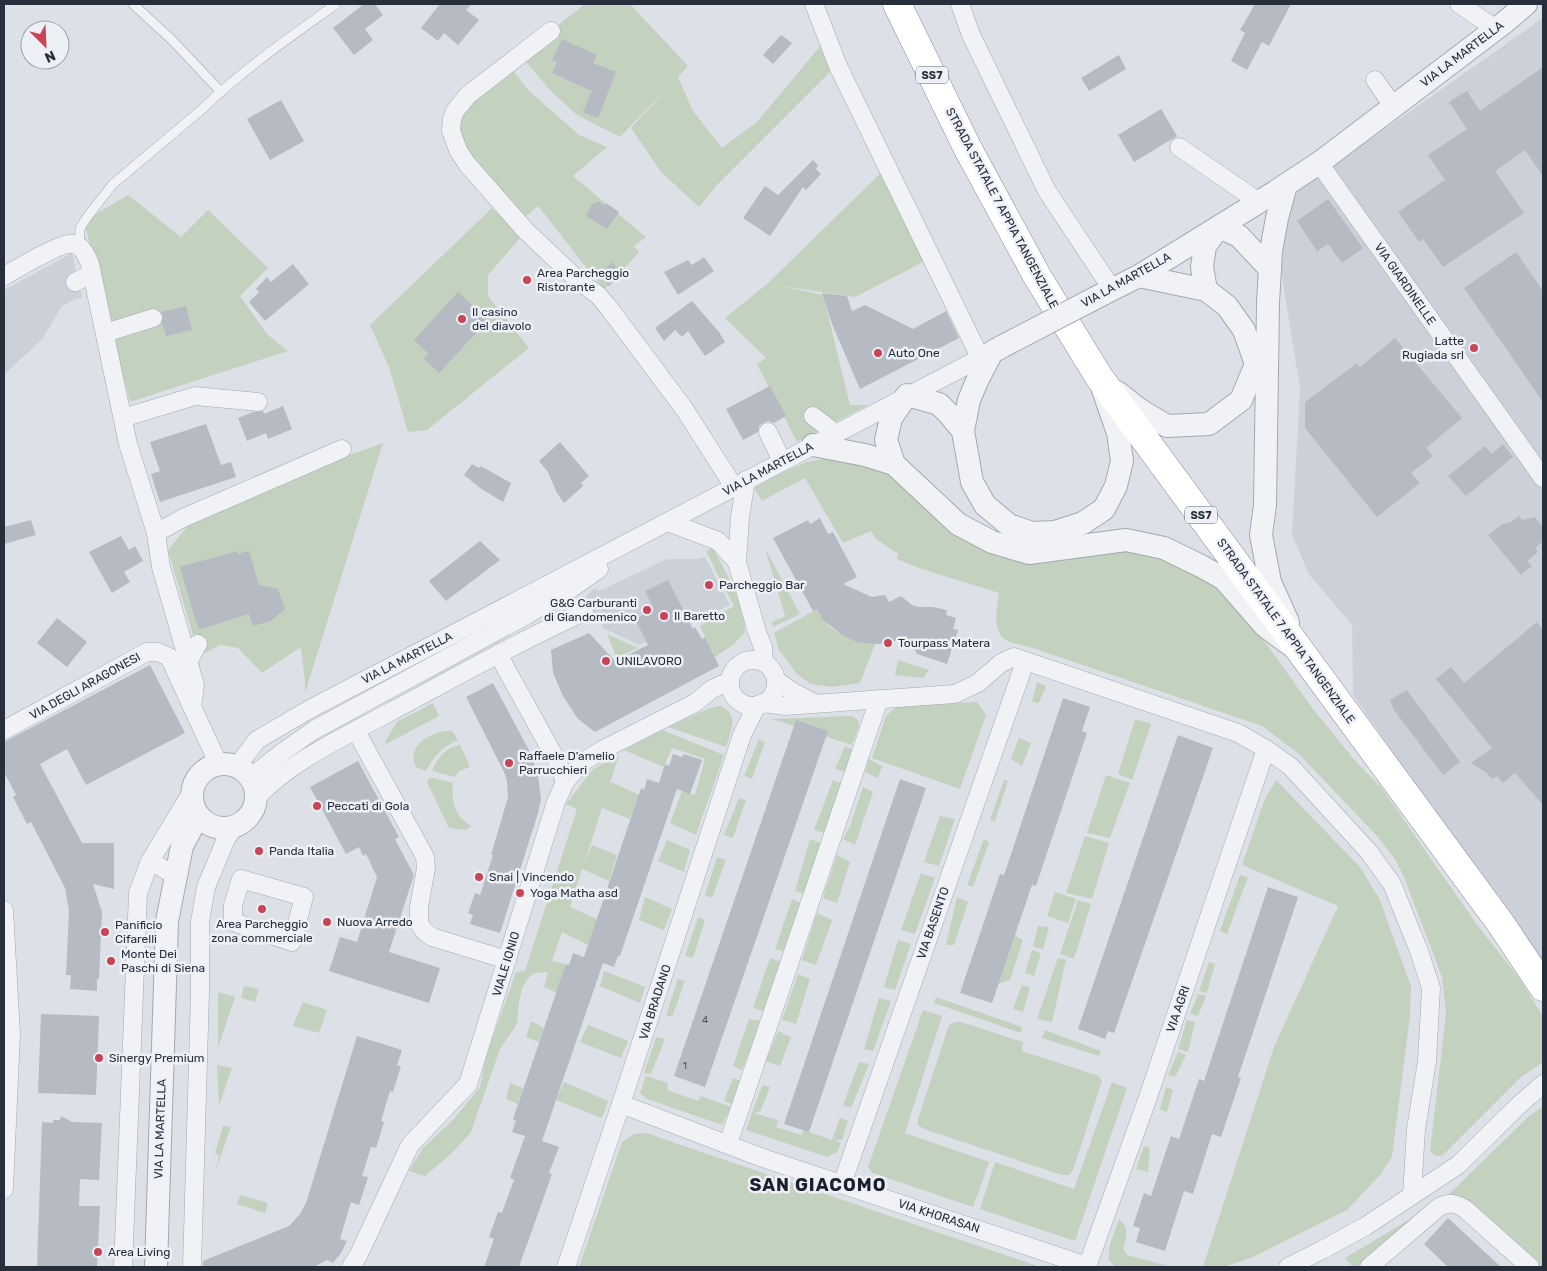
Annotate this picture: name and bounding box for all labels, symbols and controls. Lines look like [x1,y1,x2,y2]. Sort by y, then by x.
street label: VIA LA MARTELLA [1418,18,1506,90]
north arrow [20,20,70,70]
text: N [42,47,58,66]
road number: SS7 [916,66,948,84]
street label: STRADA STATALE 7 APPIA TANGENZIALE [943,105,1061,311]
street label: VIA GIARDINELLE [1371,240,1439,328]
street label: VIA LA MARTELLA [1079,250,1173,310]
place label: Area Parcheggio Ristorante [537,266,629,294]
marker: Area Parcheggio Ristorante [521,274,533,286]
place label: Il casino del diavolo [472,305,531,333]
marker: Il casino del diavolo [456,313,468,325]
place label: Latte Rugiada srl [1402,334,1464,362]
marker: Latte Rugiada srl [1468,342,1480,354]
place label: Auto One [888,346,940,360]
marker: Auto One [872,347,884,359]
street label: VIA LA MARTELLA [720,439,816,499]
road number: SS7 [1185,506,1217,524]
street label: STRADA STATALE 7 APPIA TANGENZIALE [1214,536,1358,726]
place label: Parcheggio Bar [719,578,805,592]
marker: Parcheggio Bar [703,579,715,591]
place label: G&G Carburanti di Giandomenico [544,596,637,624]
marker: G&G Carburanti di Giandomenico [641,604,653,616]
place label: Il Baretto [674,609,725,623]
marker: Il Baretto [658,610,670,622]
street label: VIA LA MARTELLA [359,629,455,687]
place label: Tourpass Matera [898,636,990,650]
marker: Tourpass Matera [882,637,894,649]
street label: VIA DEGLI ARAGONESI [27,650,143,722]
place label: UNILAVORO [616,654,682,668]
marker: UNILAVORO [600,655,612,667]
place label: Raffaele D'amelio Parrucchieri [519,749,615,777]
marker: Raffaele D'amelio Parrucchieri [503,757,515,769]
place label: Peccati di Gola [327,799,409,813]
marker: Peccati di Gola [311,800,323,812]
place label: Panda Italia [269,844,334,858]
marker: Panda Italia [253,845,265,857]
place label: Snai | Vincendo [489,870,574,884]
marker: Snai | Vincendo [473,871,485,883]
street label: VIA BASENTO [914,885,952,961]
place label: Yoga Matha asd [530,886,618,900]
marker: Yoga Matha asd [514,887,526,899]
marker: Area Parcheggio zona commerciale [256,903,268,915]
place label: Nuova Arredo [337,915,413,929]
marker: Nuova Arredo [321,916,333,928]
place label: Area Parcheggio zona commerciale [211,917,313,945]
place label: Panificio Cifarelli [115,918,163,946]
marker: Panificio Cifarelli [99,926,111,938]
street label: VIALE IONIO [489,930,523,998]
place label: Monte Dei Paschi di Siena [121,947,205,975]
marker: Monte Dei Paschi di Siena [105,955,117,967]
street label: VIA BRADANO [636,963,674,1041]
street label: VIA AGRI [1163,984,1193,1034]
house number: 4 [702,1014,708,1026]
place label: Sinergy Premium [109,1051,205,1065]
marker: Sinergy Premium [93,1052,105,1064]
house number: 1 [683,1060,687,1072]
street label: VIA LA MARTELLA [151,1079,169,1179]
district label: SAN GIACOMO [750,1174,886,1196]
street label: VIA KHORASAN [896,1196,982,1236]
place label: Area Living [108,1245,170,1259]
marker: Area Living [92,1246,104,1258]

